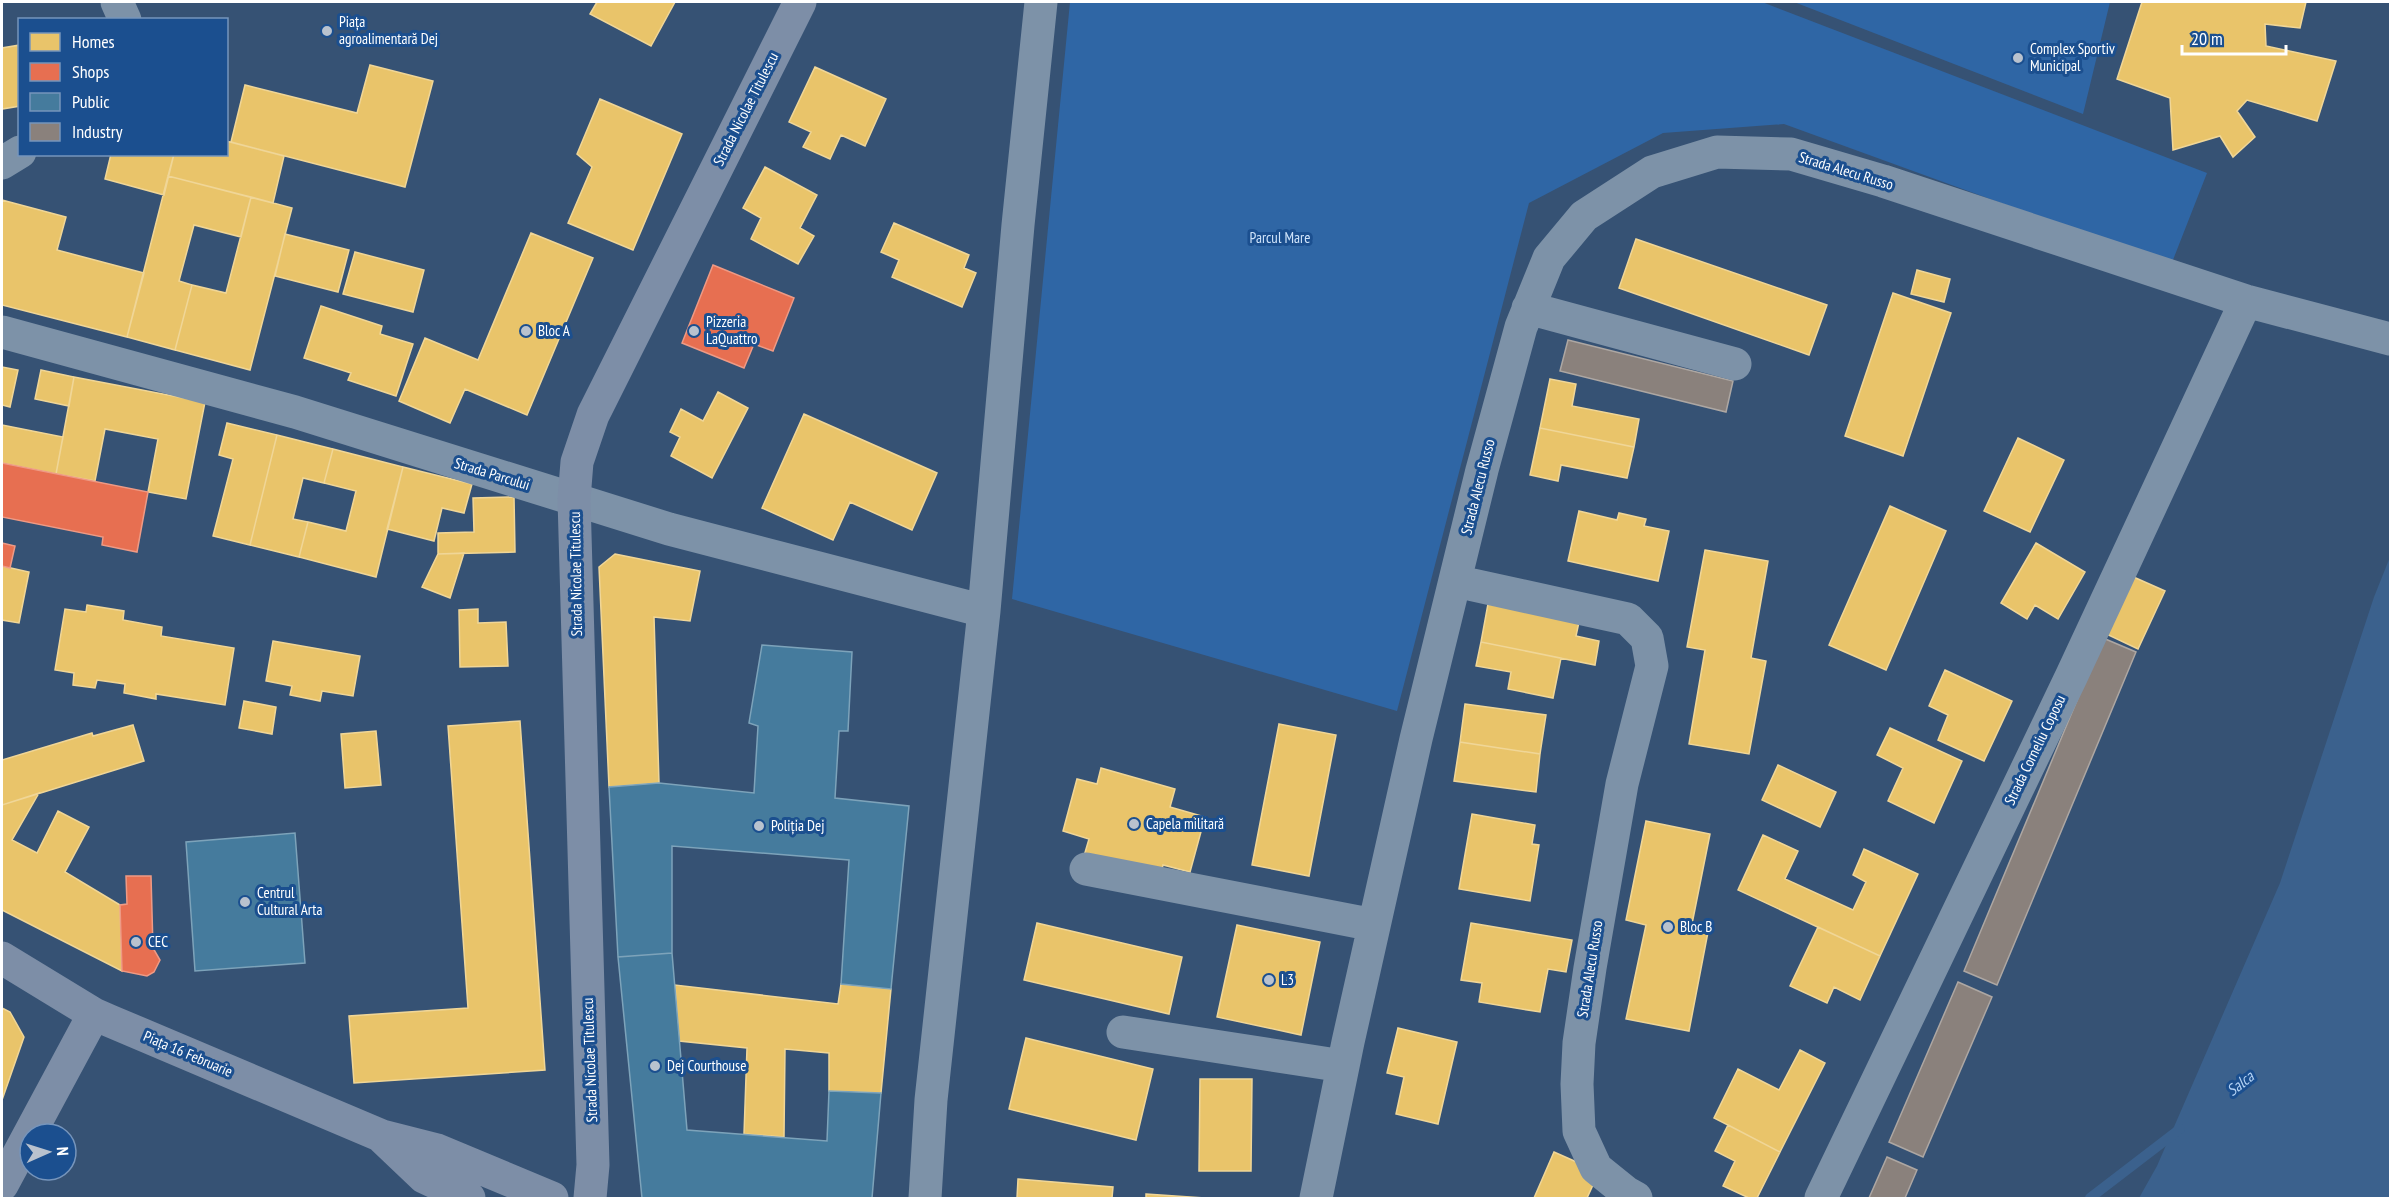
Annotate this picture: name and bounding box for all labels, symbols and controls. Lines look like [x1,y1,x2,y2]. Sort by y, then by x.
place label: Piața agroalimentară Dej [339,12,438,48]
legend [18,18,228,156]
scale bar [2182,18,2286,56]
marker: Piața agroalimentară Dej [320,24,334,38]
text: 20 m [2191,27,2223,50]
text: Homes [72,30,115,53]
place label: Complex Sportiv Municipal [2030,39,2115,75]
street label: Strada Nicolae Titulescu [709,49,782,169]
marker: Complex Sportiv Municipal [2011,51,2025,65]
text: Shops [72,60,109,83]
text: Public [72,90,110,113]
text: Industry [72,120,123,143]
street label: Strada Alecu Russo [1797,147,1896,194]
park label: Parcul Mare [1250,228,1310,247]
place label: Pizzeria LaQuattro [706,312,758,348]
place label: Bloc A [538,321,571,340]
marker: Bloc A [519,324,533,338]
marker: Pizzeria LaQuattro [687,324,701,338]
street label: Strada Alecu Russo [1456,437,1499,537]
street label: Strada Parcului [452,453,532,494]
street label: Strada Nicolae Titulescu [565,511,586,637]
street label: Strada Corneliu Coposu [2000,692,2069,808]
place label: Capela militară [1146,814,1224,833]
place label: Poliția Dej [771,816,824,835]
marker: Capela militară [1127,817,1141,831]
marker: Poliția Dej [752,819,766,833]
place label: Centrul Cultural Arta [257,883,322,919]
marker: Centrul Cultural Arta [238,895,252,909]
place label: Bloc B [1680,917,1712,936]
street label: Strada Alecu Russo [1572,919,1607,1019]
marker: Bloc B [1661,920,1675,934]
place label: CEC [148,932,168,951]
marker: CEC [129,935,143,949]
place label: L3 [1281,970,1294,989]
marker: L3 [1262,973,1276,987]
street label: Strada Nicolae Titulescu [578,997,601,1123]
street label: Piața 16 Februarie [141,1026,236,1081]
place label: Dej Courthouse [667,1056,746,1075]
marker: Dej Courthouse [648,1059,662,1073]
water label: Salca [2222,1065,2259,1100]
north arrow [18,1122,78,1182]
text: N [53,1146,73,1156]

